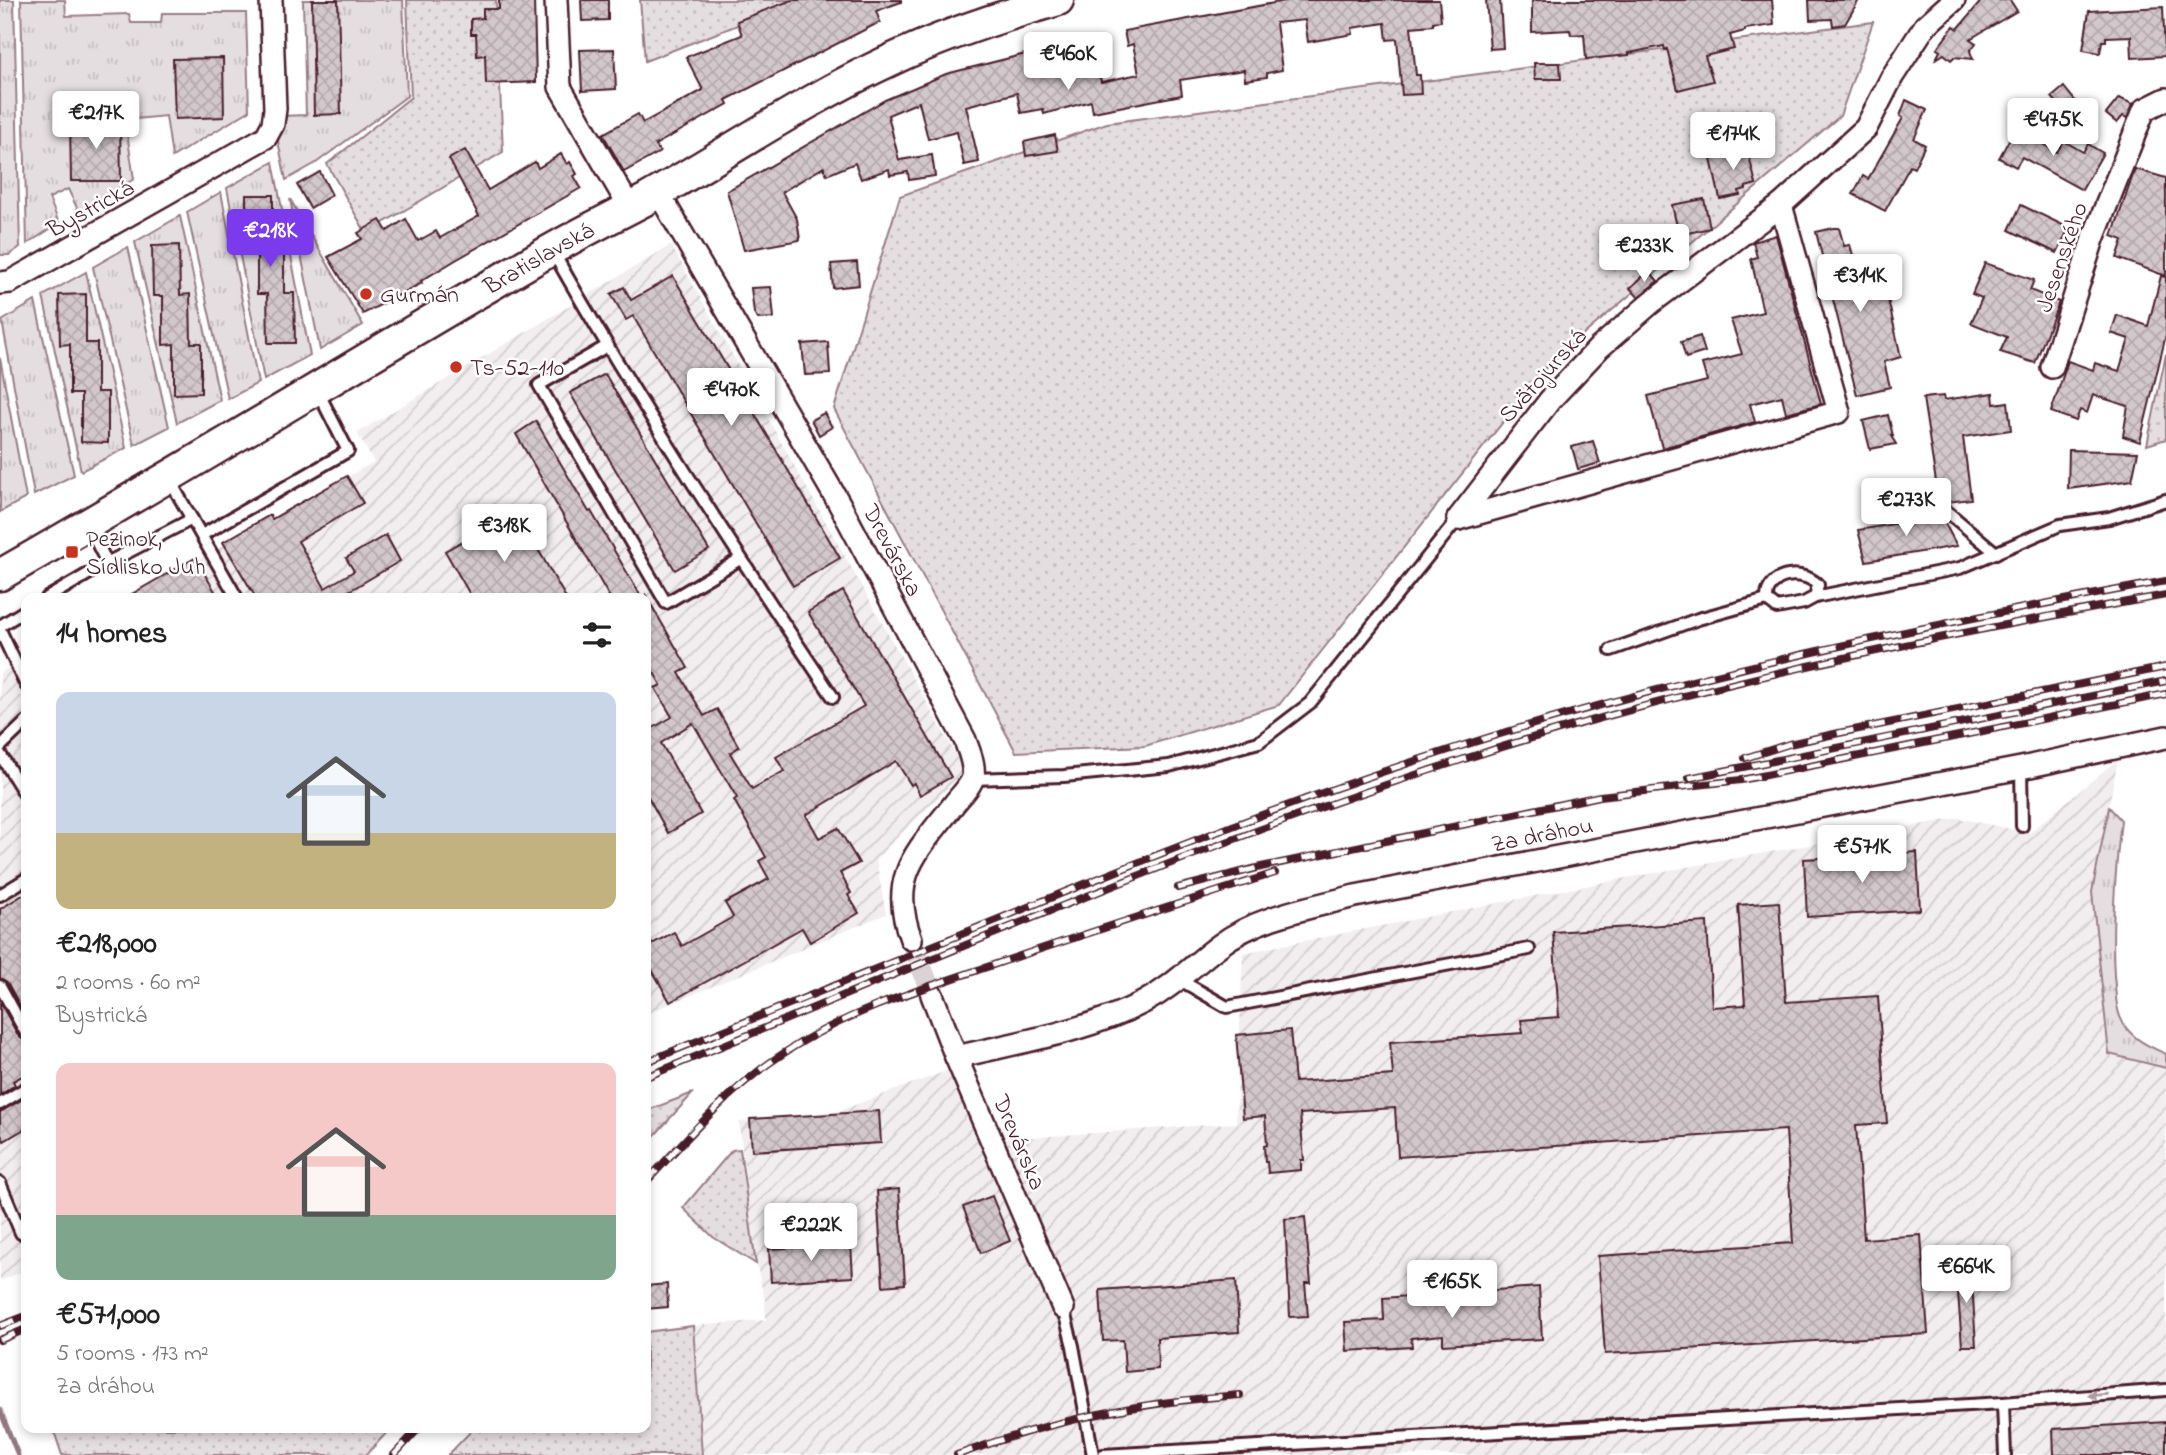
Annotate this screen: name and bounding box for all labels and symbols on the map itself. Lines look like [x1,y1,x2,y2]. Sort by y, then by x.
pin: €460K [1019,32,1117,92]
pin: €217K [47,92,145,151]
pin: €475K [2004,99,2102,158]
pin: €174K [1684,113,1782,172]
street label: Bystrická [40,172,142,250]
street label: Jesenského [2028,198,2099,318]
pin: €218K [221,210,319,269]
street label: Bratislavská [477,214,601,306]
pin: €233K [1595,224,1693,284]
pin: €314K [1811,254,1909,314]
place label: Gurmán [380,279,459,314]
marker: Gurmán [358,286,374,302]
street label: Svätojurská [1491,321,1596,432]
place label: Ts-52-110 [470,352,564,387]
marker: Ts-52-110 [448,359,464,375]
pin: €470K [682,368,780,428]
pin: €273K [1857,478,1955,538]
street label: Drevárska [851,498,930,604]
pin: €318K [455,504,553,564]
place label: Pezinok, Sídlisko Juh [86,523,206,586]
marker: Pezinok, Sídlisko Juh [64,544,80,560]
street label: Za dráhou [1488,809,1596,863]
pin: €571K [1813,826,1911,885]
street label: Drevárska [982,1089,1053,1196]
pin: €222K [762,1204,860,1263]
pin: €664K [1917,1246,2015,1305]
pin: €165K [1403,1260,1501,1320]
one-way arrow [2087,1390,2109,1401]

